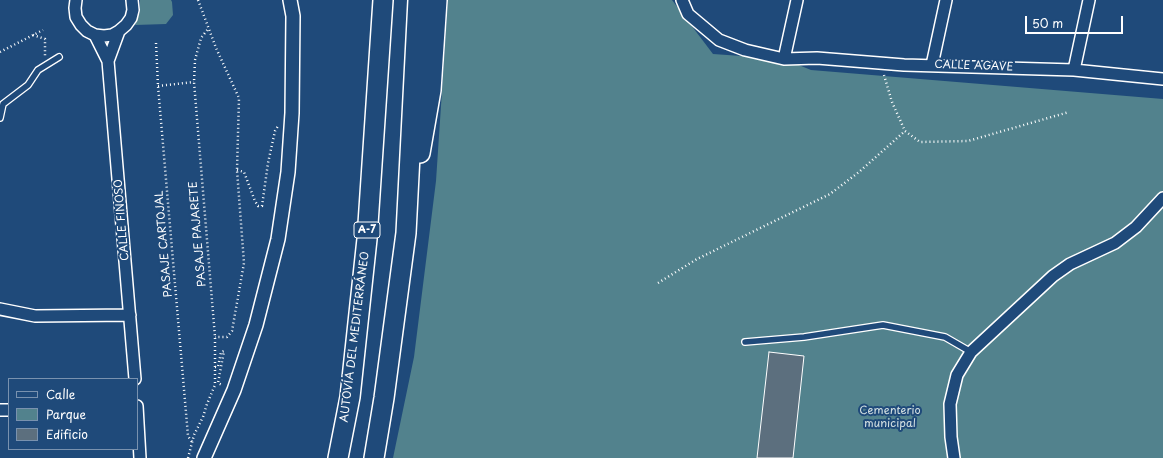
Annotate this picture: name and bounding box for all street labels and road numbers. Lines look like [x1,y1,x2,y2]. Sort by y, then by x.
street label: CALLE AGAVE [934,58,1014,74]
street label: CALLE FINOSO [112,179,132,261]
street label: PASAJE PAJARETE [187,181,209,287]
street label: PASAJE CARTOJAL [153,190,175,298]
road number: A-7 [354,222,380,238]
street label: AUTOVÍA DEL MEDITERRÁNEO [338,251,372,423]

